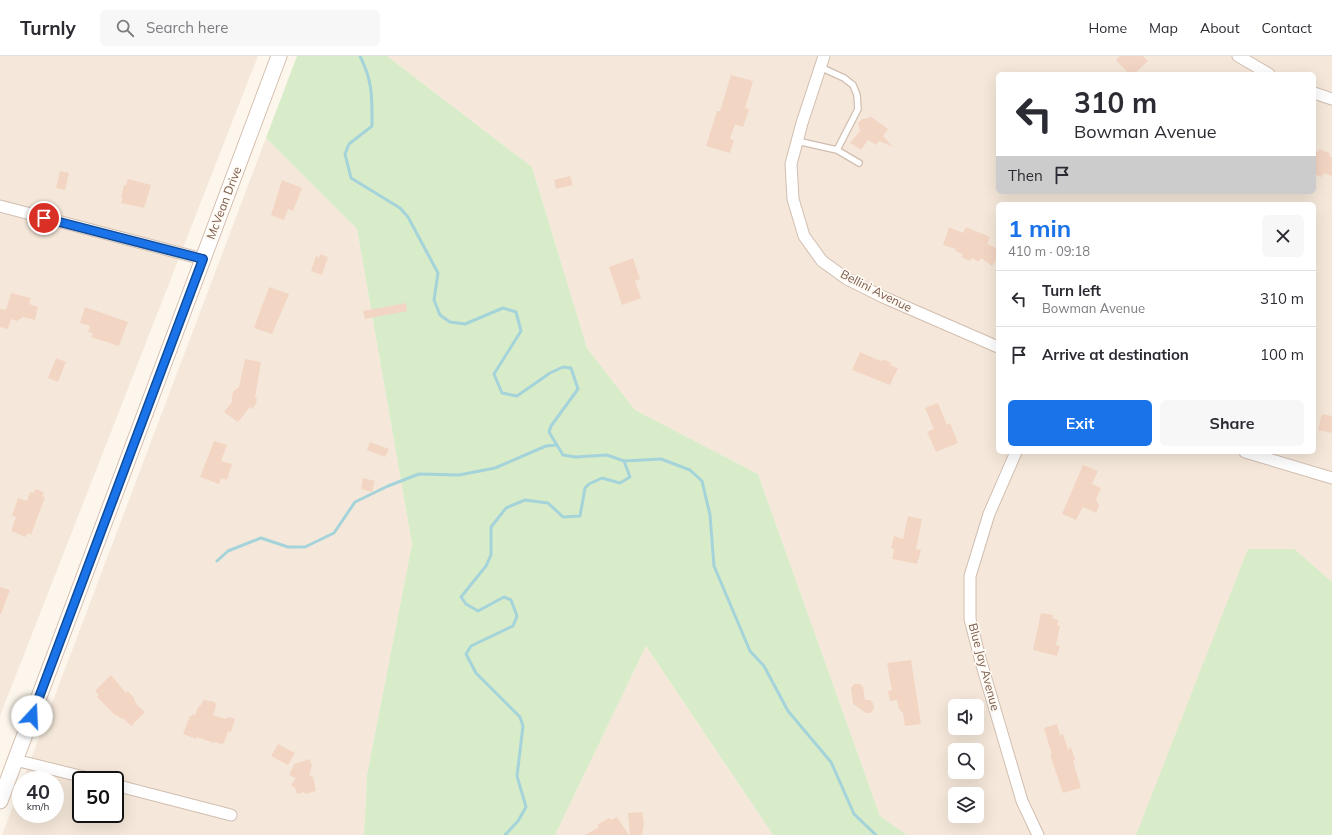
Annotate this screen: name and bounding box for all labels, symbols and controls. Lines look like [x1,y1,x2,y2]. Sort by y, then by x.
search box [100,10,380,46]
text: Turnly [20,16,76,40]
icon: search [114,17,136,39]
text: Search here [146,18,228,37]
text: Home [1088,19,1127,37]
text: Map [1149,19,1178,37]
text: About [1200,19,1240,37]
text: Contact [1262,19,1312,37]
text: 310 m [1074,85,1157,120]
icon: left [1008,88,1060,140]
text: Bowman Avenue [1074,120,1217,143]
street label: McVean Drive [203,164,244,241]
icon: arrive [1051,164,1073,186]
text: Then [1008,166,1043,185]
pin [27,201,61,235]
icon: arrive [33,207,55,229]
text: 1 min [1008,213,1071,243]
button: close [1262,215,1304,257]
text: 410 m · 09:18 [1008,243,1090,259]
street label: Bellini Avenue [838,266,914,315]
text: Turn left [1042,281,1101,300]
icon: left [1008,288,1030,310]
text: 310 m [1260,289,1304,308]
text: Bowman Avenue [1042,300,1145,316]
icon: arrive [1008,344,1030,366]
text: Arrive at destination [1042,345,1189,364]
text: 100 m [1260,345,1304,364]
button: Exit [1008,400,1152,446]
button: Share [1160,400,1304,446]
street label: Blue Jay Avenue [966,621,1003,712]
position arrow [11,695,53,737]
map controls [948,699,984,823]
button: sound [948,699,984,735]
button: search [948,743,984,779]
speed limit sign: 50 [72,771,124,823]
text: 40 [26,779,50,804]
button: layers [948,787,984,823]
text: km/h [27,800,49,813]

